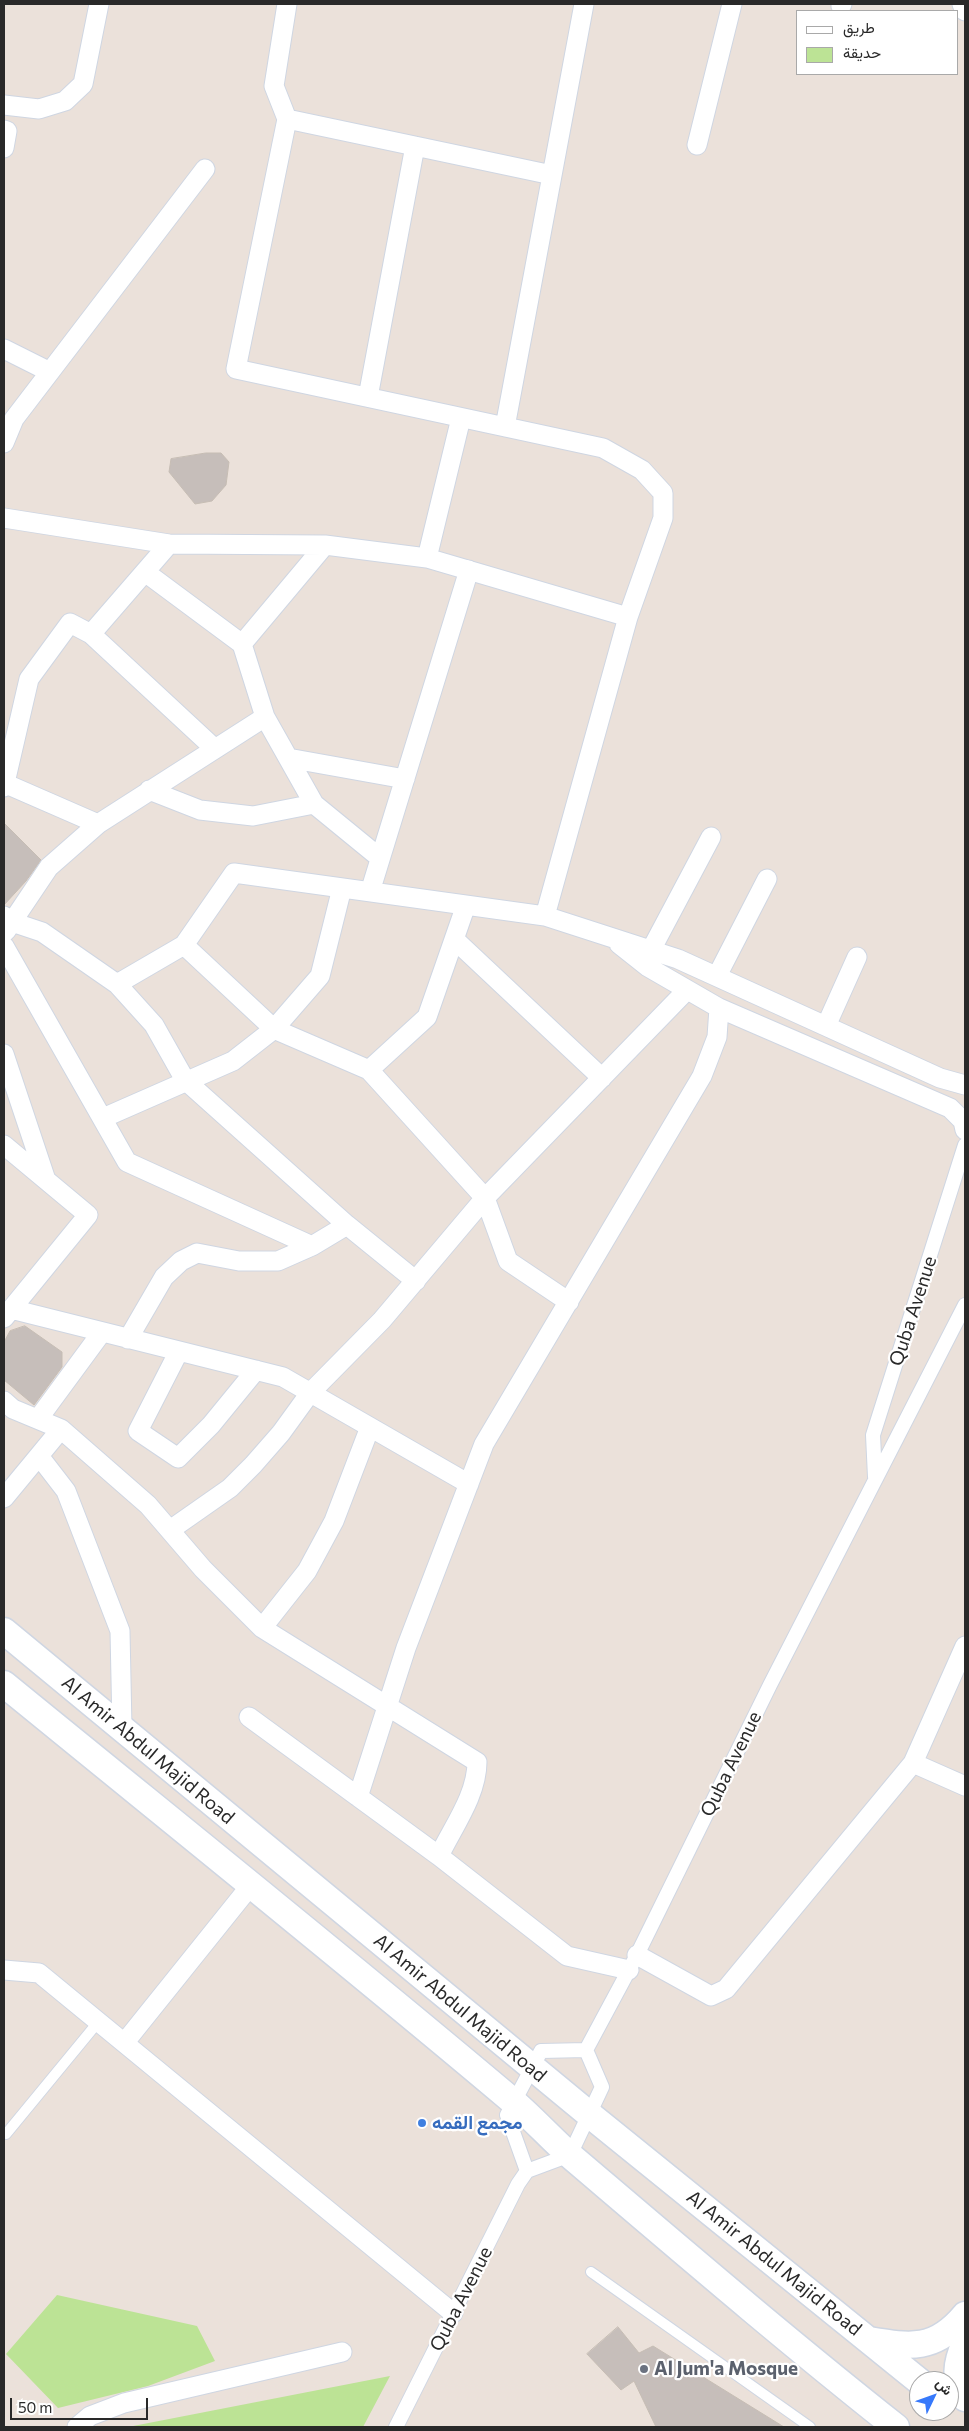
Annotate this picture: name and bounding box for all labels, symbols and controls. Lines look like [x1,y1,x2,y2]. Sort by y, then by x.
legend [796,10,959,75]
text: طريق [843,18,875,36]
text: حديقة [843,43,881,61]
street label: Quba Avenue [884,1253,942,1369]
street label: Al Amir Abdul Majid Road [57,1671,239,1829]
street label: Quba Avenue [696,1708,766,1820]
street label: Al Amir Abdul Majid Road [369,1929,551,2087]
place label: مجمع القمه [432,2112,522,2134]
marker: مجمع القمه [416,2117,428,2129]
street label: Al Amir Abdul Majid Road [682,2185,866,2341]
street label: Quba Avenue [425,2243,497,2355]
place label: Al Jum'a Mosque [654,2358,798,2380]
marker: Al Jum'a Mosque [638,2363,650,2375]
north arrow [909,2371,959,2421]
text: ش [933,2374,957,2398]
scale bar [12,2388,150,2420]
text: 50 m [18,2398,52,2416]

